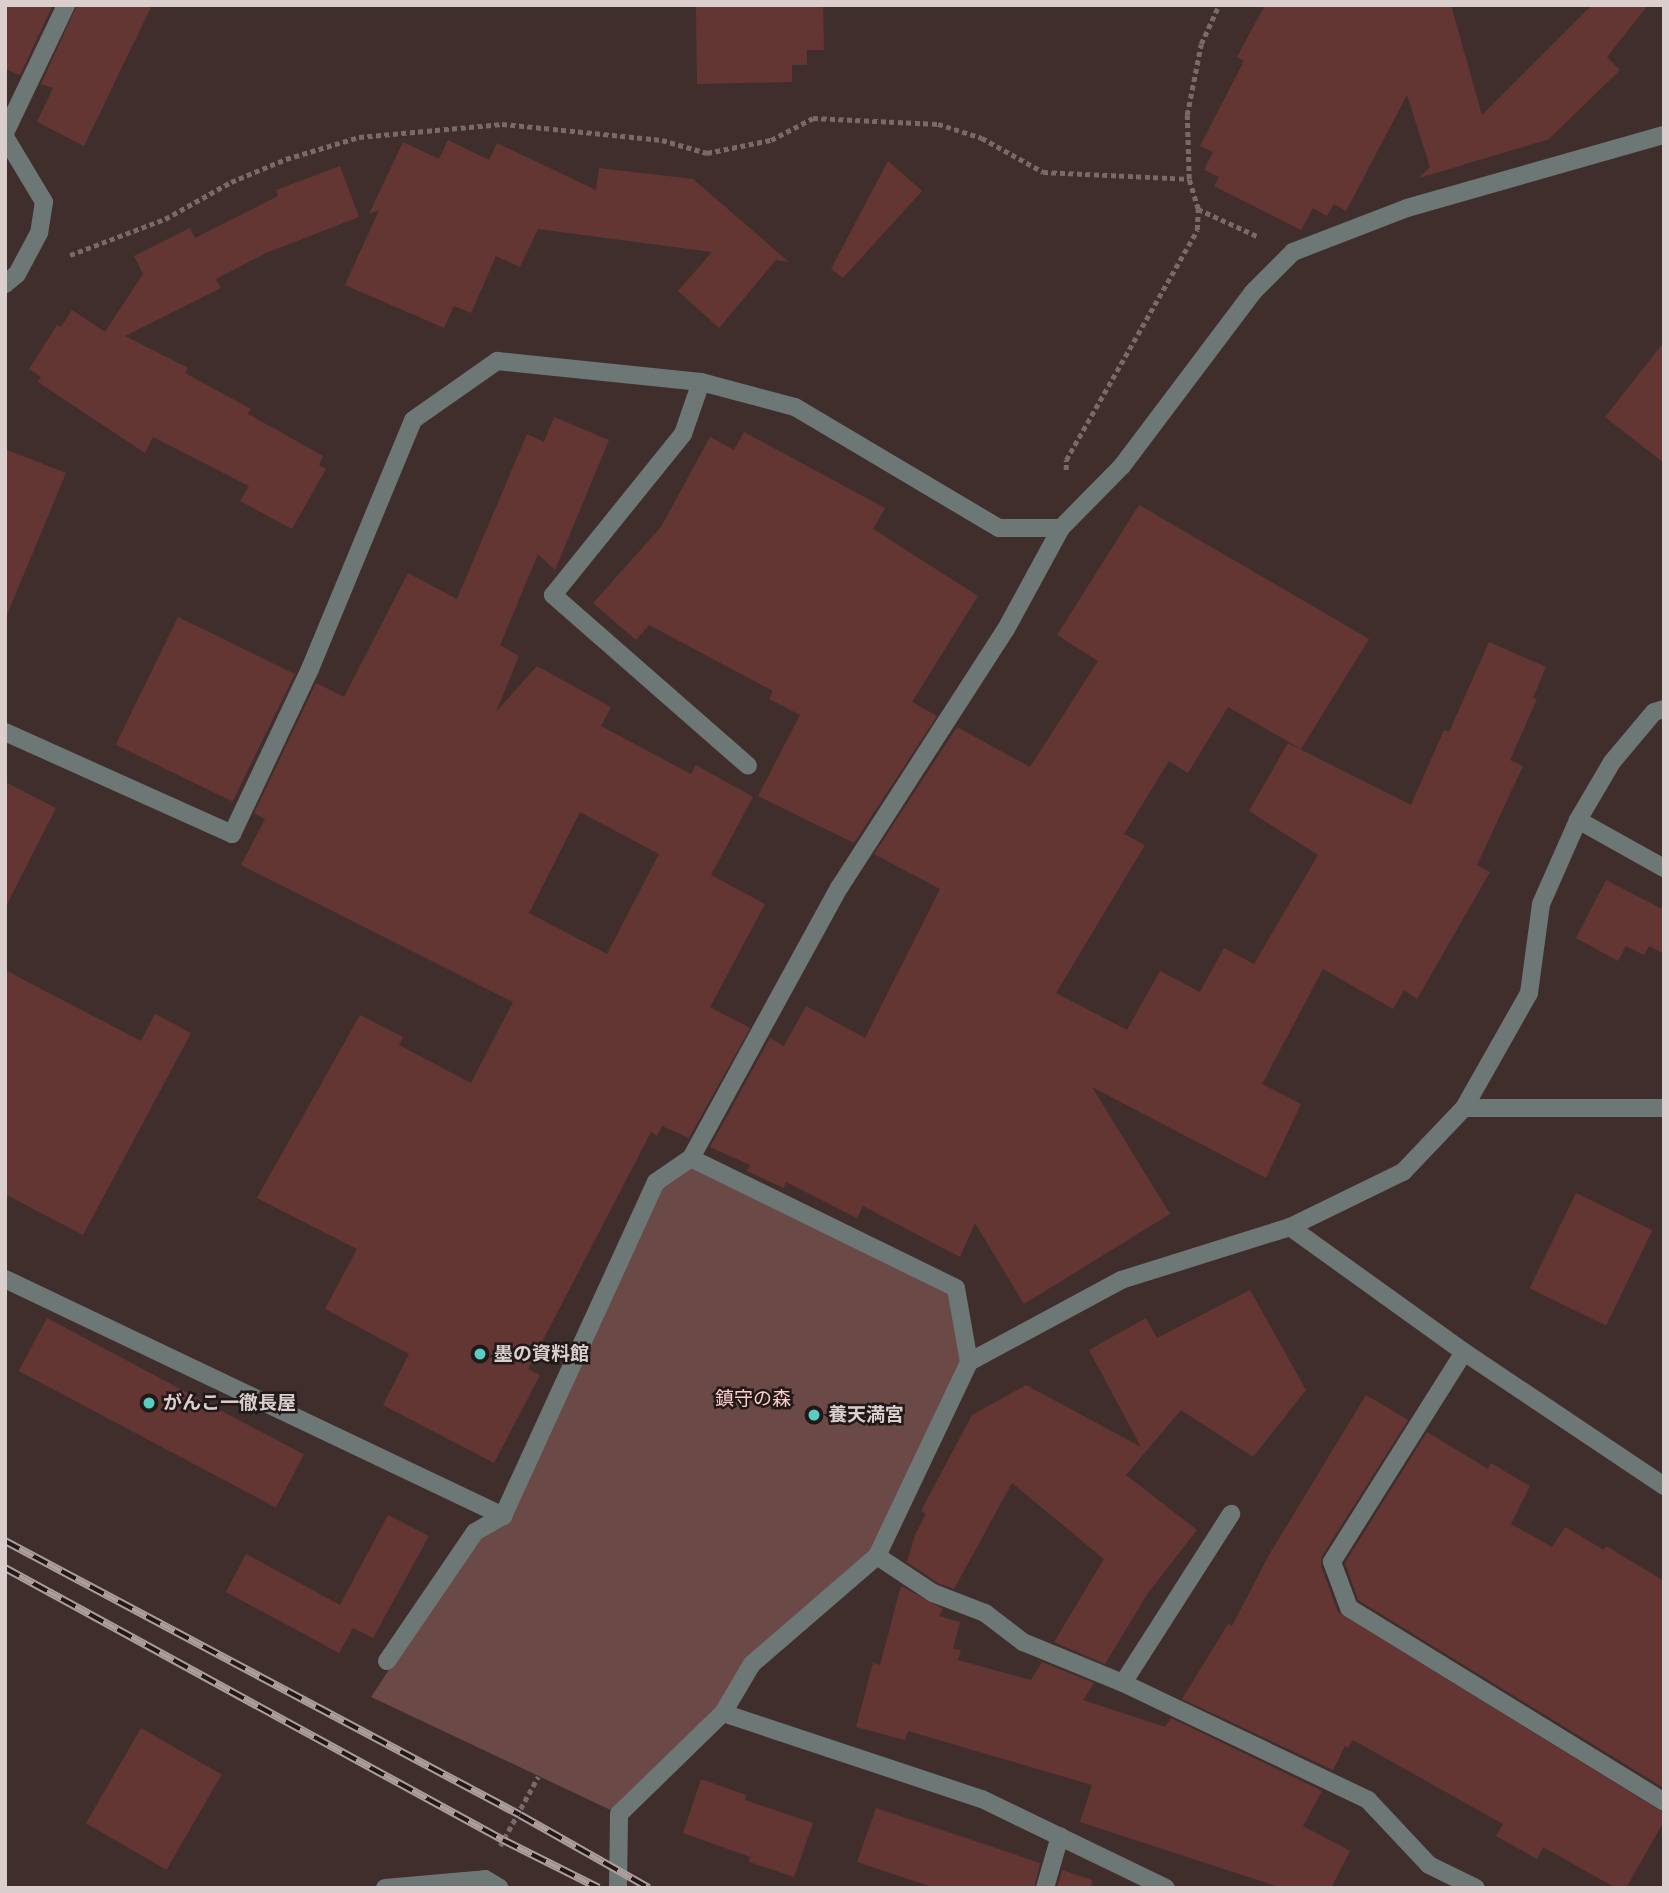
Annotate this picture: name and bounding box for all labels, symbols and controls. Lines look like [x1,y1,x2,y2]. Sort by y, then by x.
place label: 墨の資料館 [494,1343,589,1365]
marker: 墨の資料館 [472,1346,488,1362]
park label: 鎮守の森 [715,1388,791,1410]
place label: がんこ一徹長屋 [163,1392,296,1414]
marker: がんこ一徹長屋 [141,1395,157,1411]
place label: 養天満宮 [828,1404,904,1426]
marker: 養天満宮 [806,1407,822,1423]

